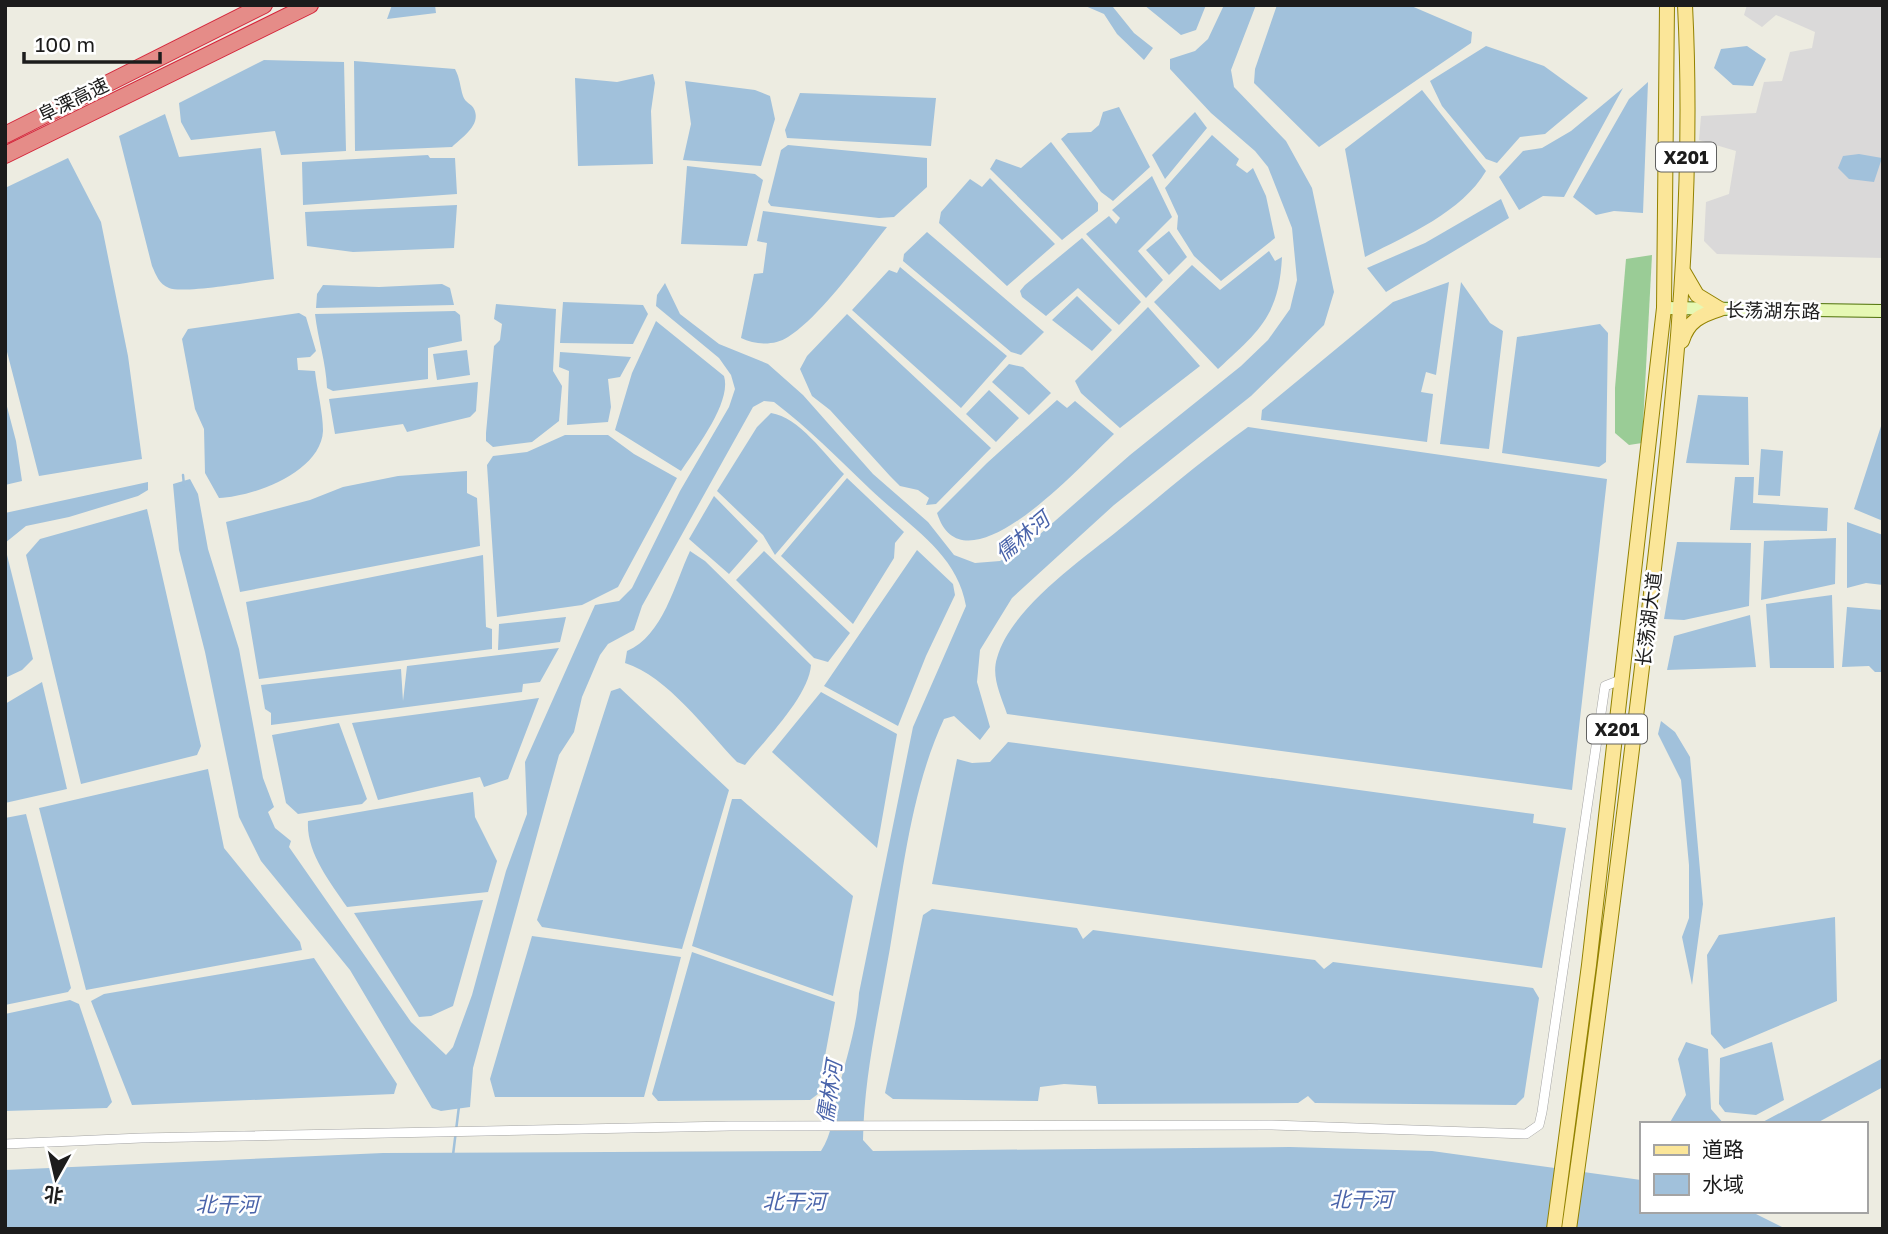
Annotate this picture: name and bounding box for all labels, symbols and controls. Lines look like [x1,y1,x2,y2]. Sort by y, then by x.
scale bar [24,21,161,65]
text: 100 m [35,31,95,57]
street label: 阜溧高速 [34,72,112,126]
road number: X201 [1656,142,1716,172]
street label: 长荡湖东路 [1725,298,1821,322]
water label: 儒林河 [990,503,1058,566]
street label: 长荡湖大道 [1631,570,1665,668]
road number: X201 [1587,714,1647,744]
water label: 儒林河 [811,1055,847,1125]
legend [1640,1122,1867,1213]
text: 道路 [1702,1136,1744,1162]
north arrow [21,1143,91,1213]
text: 水域 [1702,1171,1744,1197]
text: 北 [43,1183,65,1208]
water label: 北干河 [1330,1186,1396,1212]
water label: 北干河 [763,1188,829,1214]
water label: 北干河 [196,1191,262,1217]

